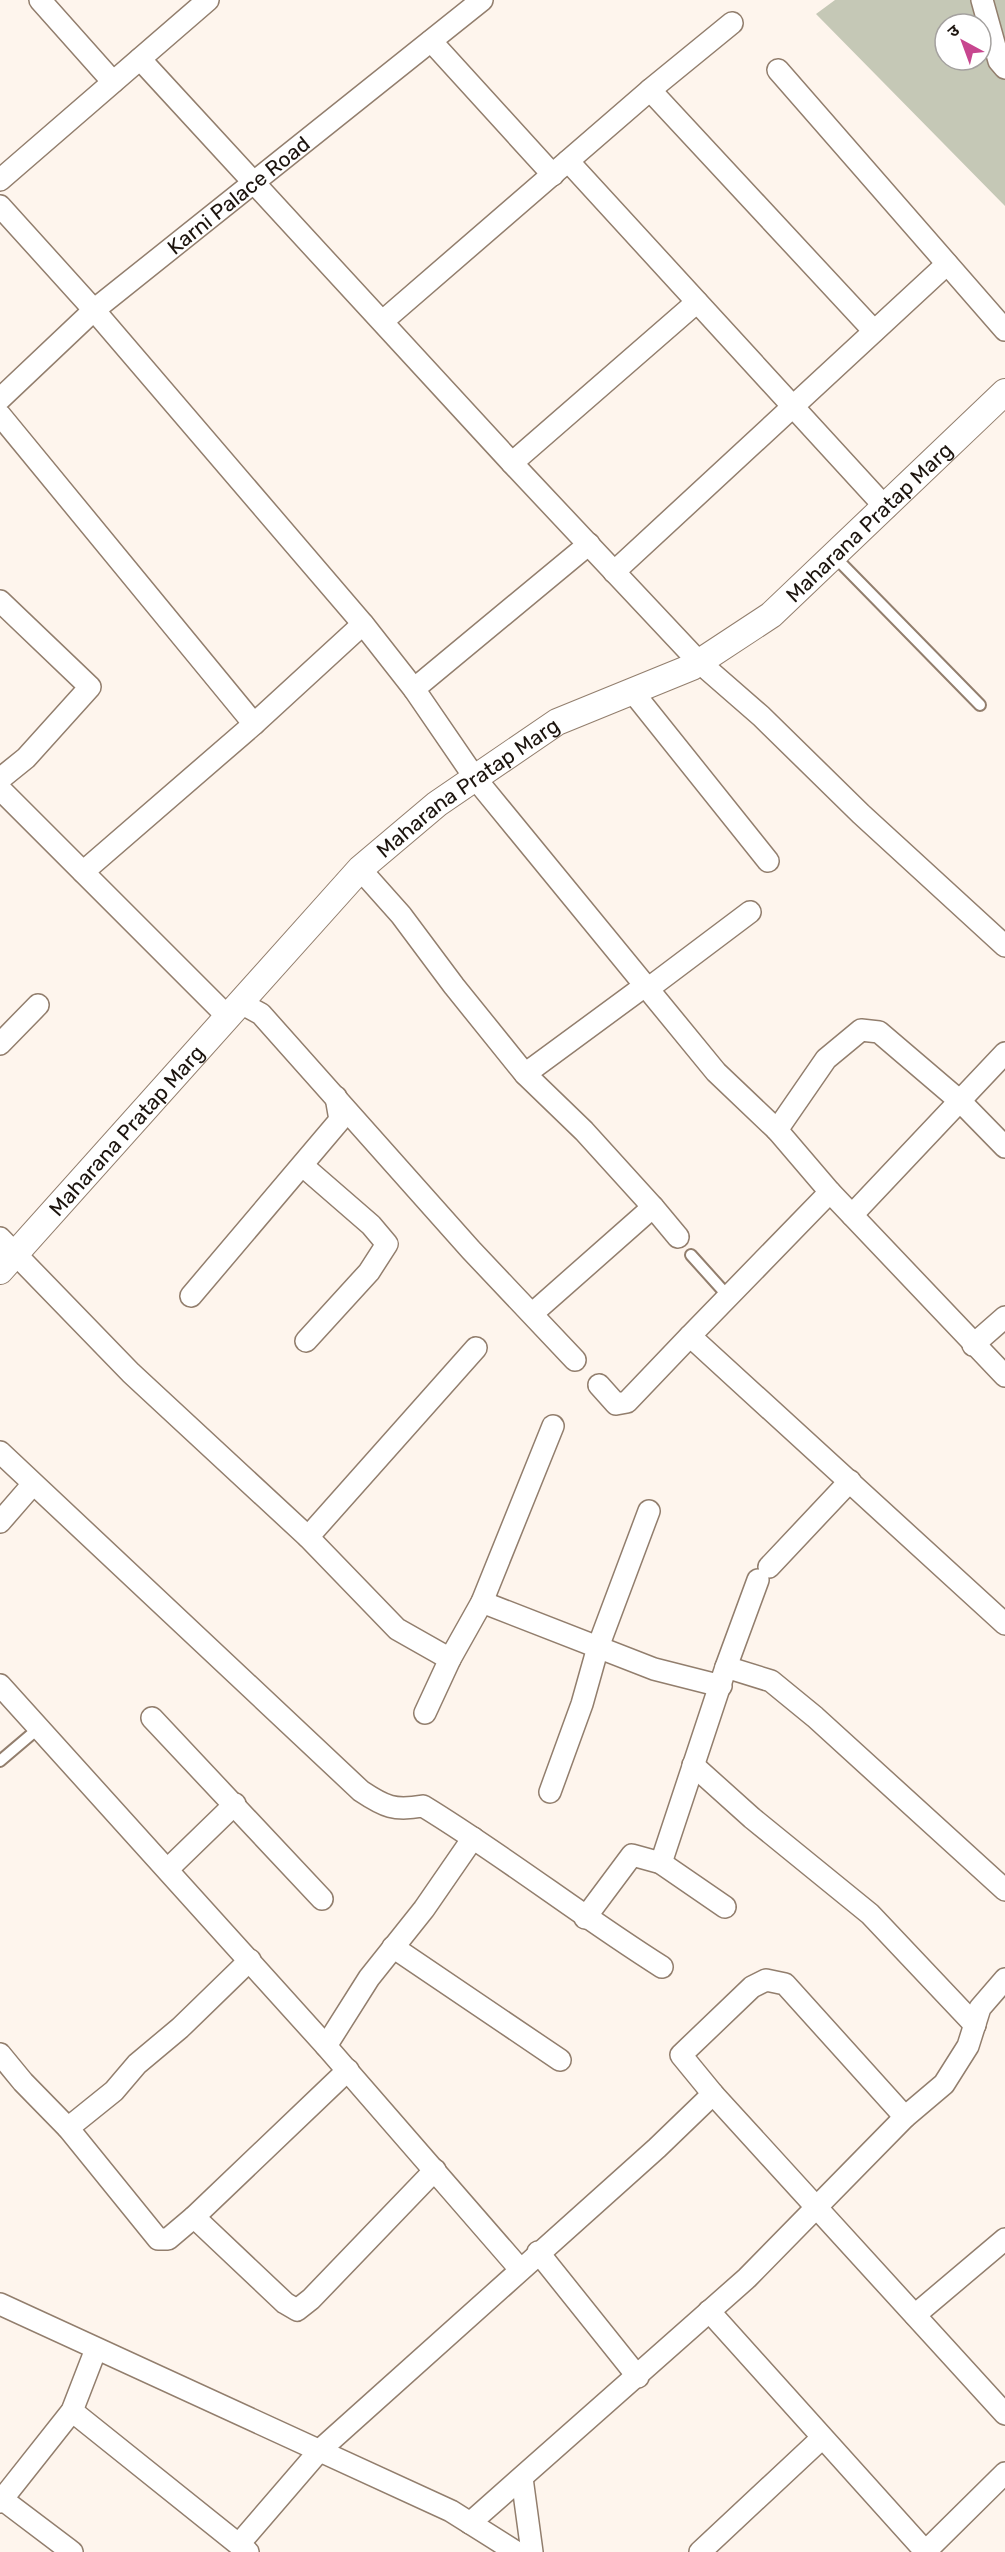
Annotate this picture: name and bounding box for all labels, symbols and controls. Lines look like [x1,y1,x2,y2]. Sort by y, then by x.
north arrow [933,12,993,72]
text: उ [944,20,964,41]
street label: Karni Palace Road [162,130,314,259]
street label: Maharana Pratap Marg [780,437,957,607]
street label: Maharana Pratap Marg [371,712,564,862]
street label: Maharana Pratap Marg [43,1040,209,1221]

